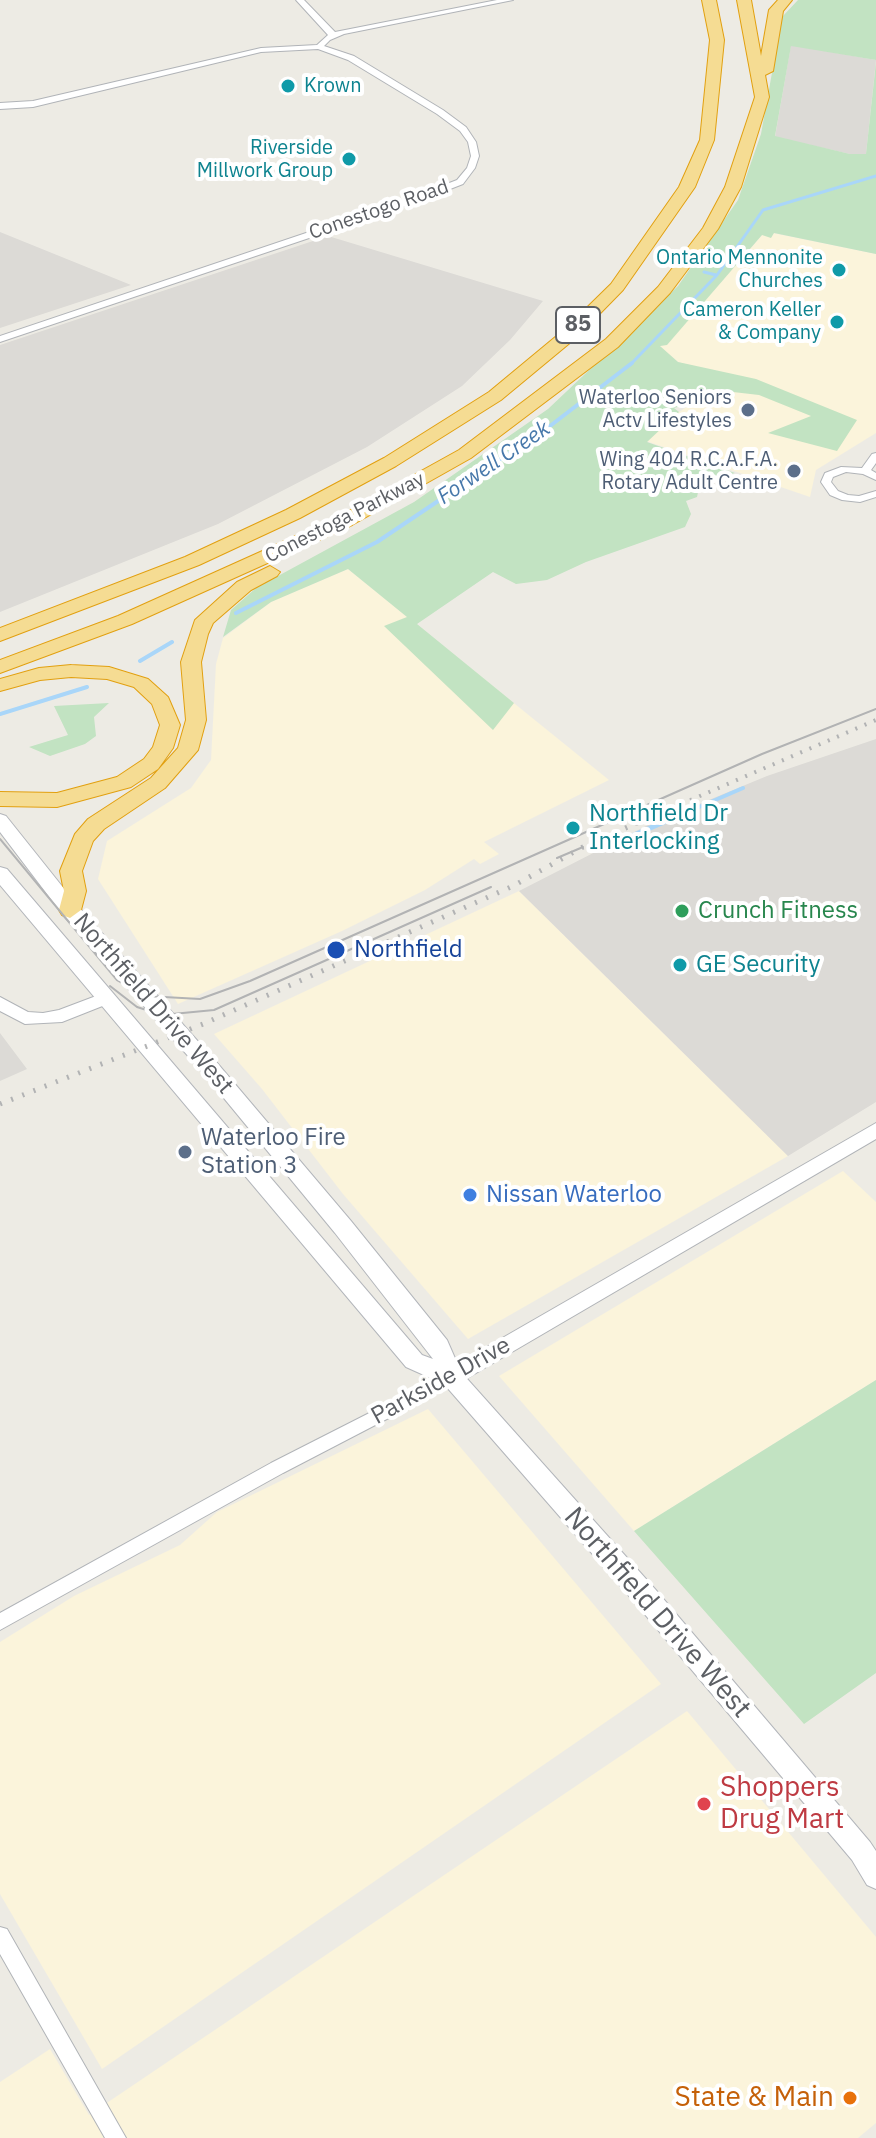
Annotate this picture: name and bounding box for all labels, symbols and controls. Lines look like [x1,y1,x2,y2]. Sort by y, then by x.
place label: Krown [304,74,362,98]
marker: Krown [279,77,297,95]
place label: Riverside Millwork Group [197,136,333,183]
marker: Riverside Millwork Group [340,150,358,168]
street label: Conestogo Road [306,175,452,245]
place label: Ontario Mennonite Churches [656,246,823,293]
marker: Ontario Mennonite Churches [830,261,848,279]
place label: Cameron Keller & Company [683,298,821,345]
road number: 85 [556,307,600,343]
marker: Cameron Keller & Company [828,313,846,331]
place label: Waterloo Seniors Actv Lifestyles [579,386,732,433]
marker: Waterloo Seniors Actv Lifestyles [739,401,757,419]
water label: Forwell Creek [433,416,555,510]
place label: Wing 404 R.C.A.F.A. Rotary Adult Centre [600,448,778,495]
marker: Wing 404 R.C.A.F.A. Rotary Adult Centre [785,462,803,480]
street label: Conestoga Parkway [261,467,429,569]
place label: Northfield Dr Interlocking [589,800,728,856]
marker: Northfield Dr Interlocking [564,819,582,837]
place label: Crunch Fitness [698,897,858,925]
marker: Crunch Fitness [673,902,691,920]
street label: Northfield Drive West [67,908,239,1100]
place label: Northfield [354,936,463,964]
marker: Northfield [325,939,347,961]
place label: GE Security [696,951,820,979]
marker: GE Security [671,956,689,974]
place label: Waterloo Fire Station 3 [201,1124,346,1180]
marker: Waterloo Fire Station 3 [176,1143,194,1161]
place label: Nissan Waterloo [486,1181,662,1209]
marker: Nissan Waterloo [461,1186,479,1204]
street label: Parkside Drive [366,1331,516,1431]
street label: Northfield Drive West [556,1501,758,1725]
place label: Shoppers Drug Mart [720,1771,844,1837]
marker: Shoppers Drug Mart [695,1795,713,1813]
place label: State & Main [675,2081,834,2115]
marker: State & Main [841,2089,859,2107]

